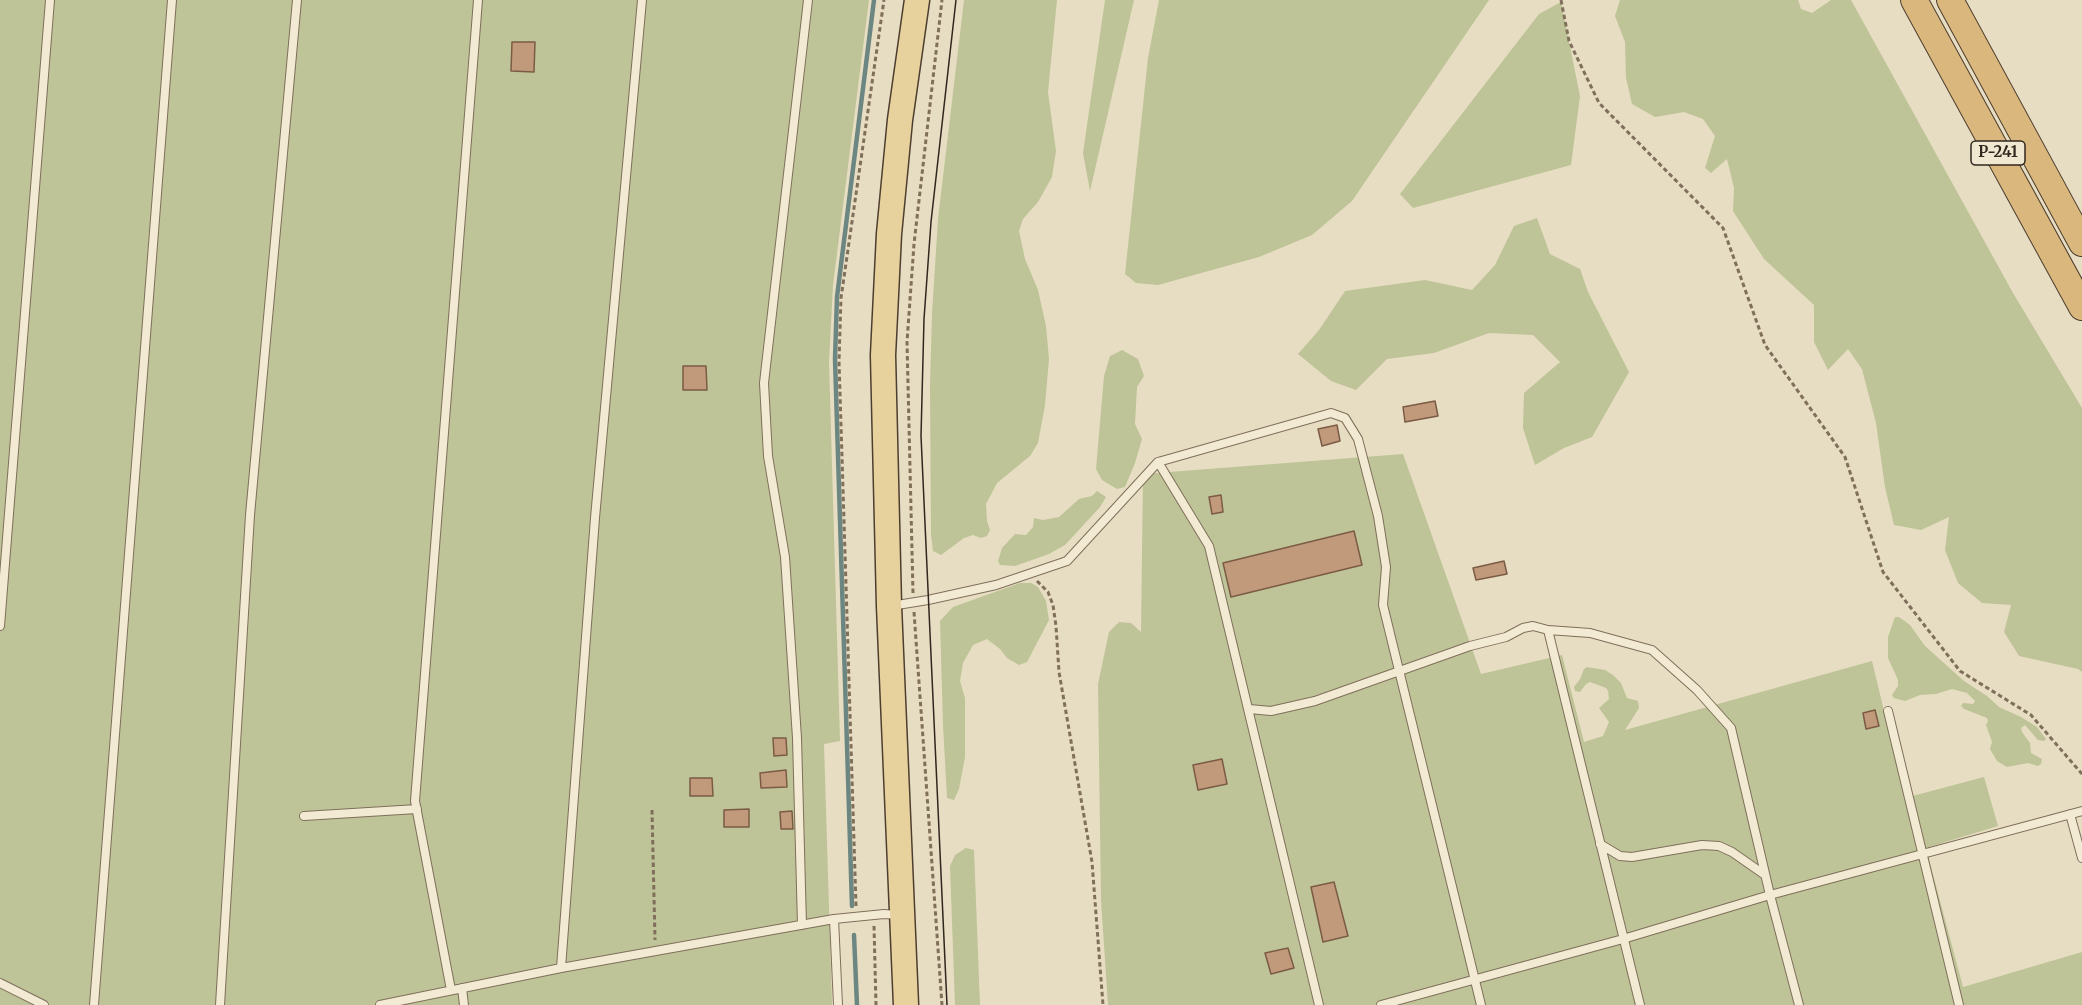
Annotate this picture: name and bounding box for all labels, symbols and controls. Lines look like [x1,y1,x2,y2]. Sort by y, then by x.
road number: Р-241 [1971,141,2025,165]

